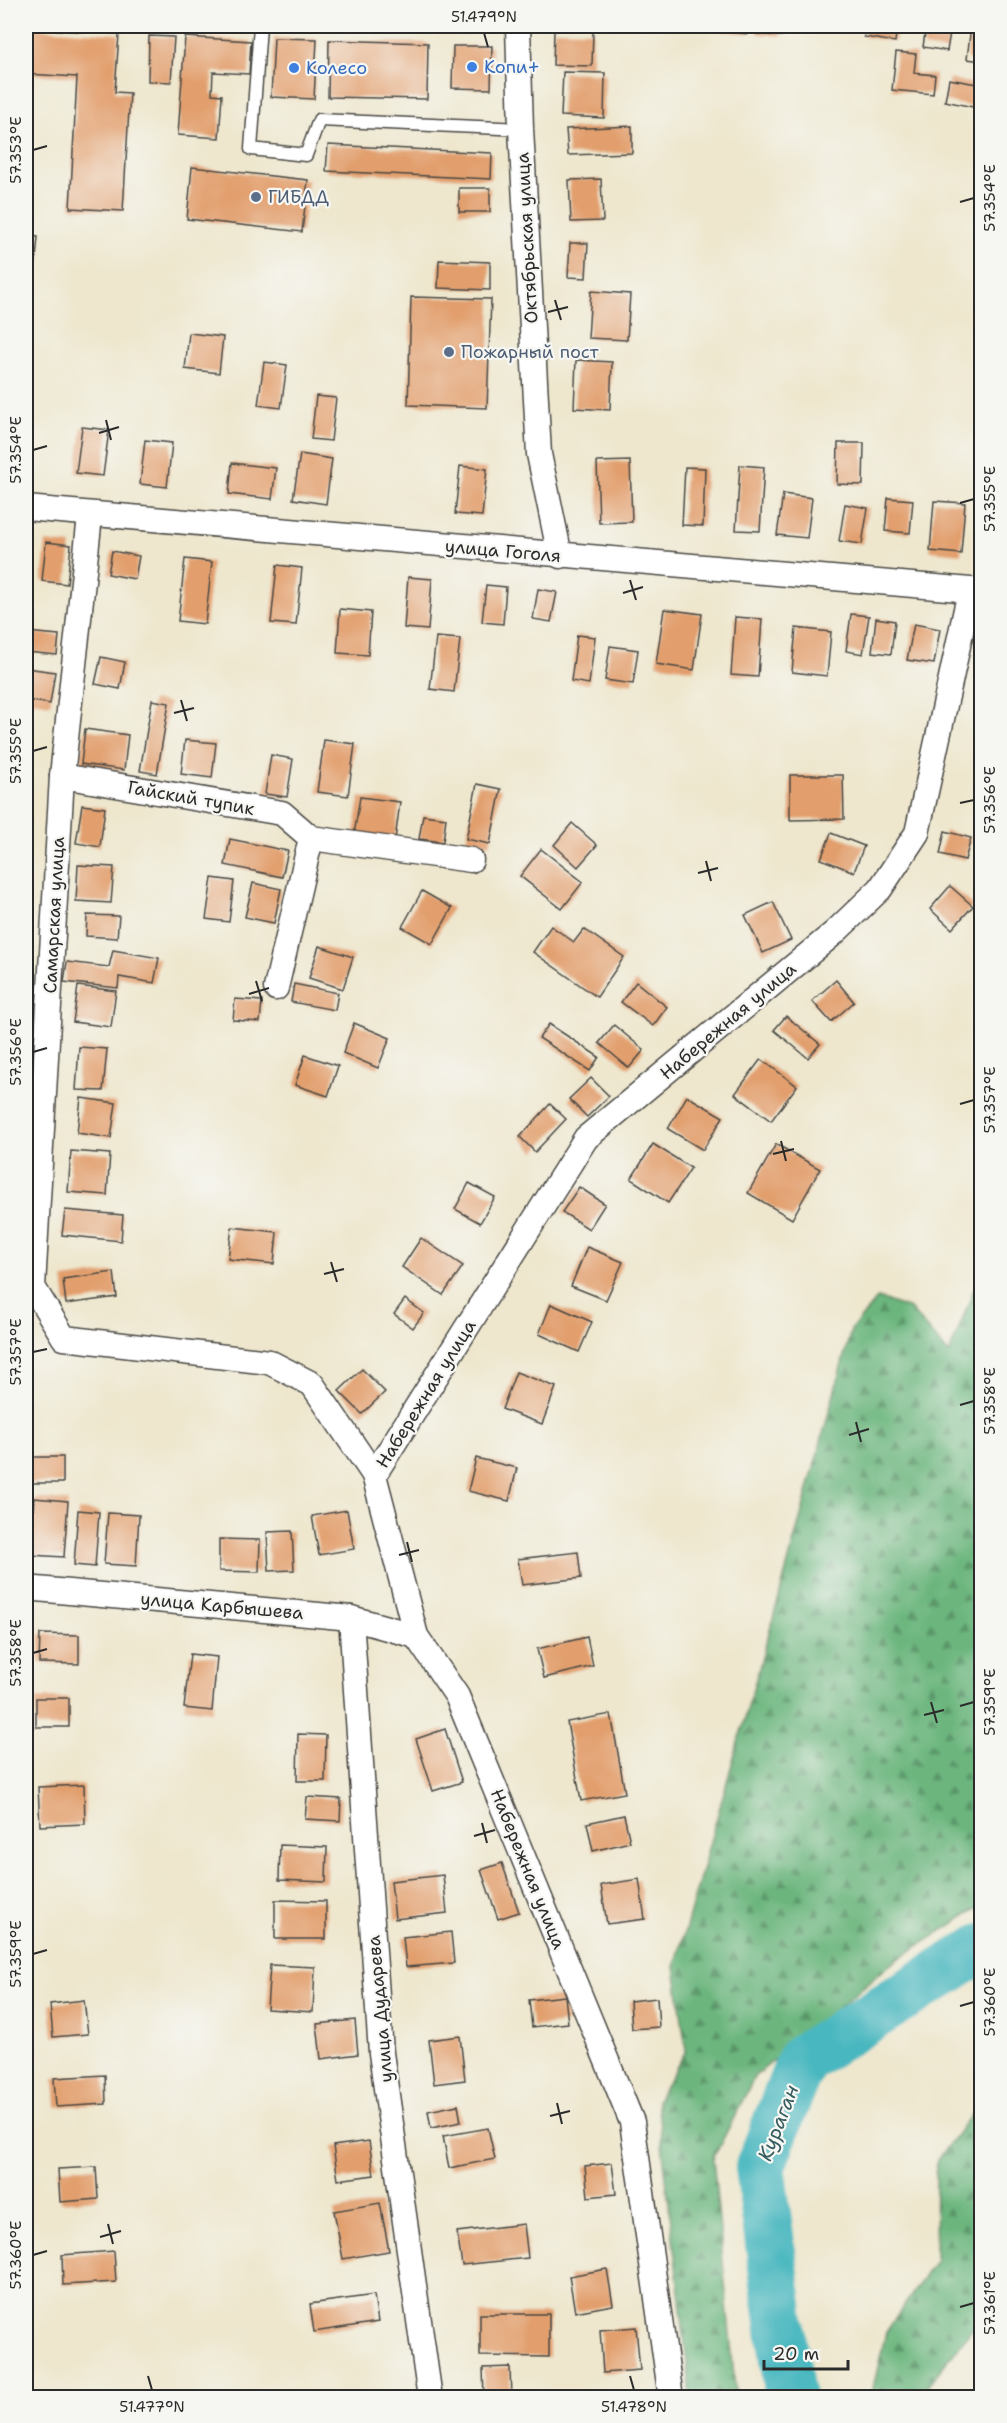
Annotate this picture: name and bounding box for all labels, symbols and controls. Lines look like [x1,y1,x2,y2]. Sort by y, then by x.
text: 51.479°N [451,7,517,27]
place label: Копи+ [484,55,540,79]
place label: Колесо [306,56,367,80]
marker: Копи+ [465,60,479,74]
marker: Колесо [287,61,301,75]
text: 57.353°E [6,116,26,184]
street label: Октябрьская улица [511,152,543,324]
text: 57.354°E [980,164,1000,232]
place label: ГИБДД [268,185,329,209]
marker: ГИБДД [249,190,263,204]
place label: Пожарный пост [461,340,600,364]
marker: Пожарный пост [442,345,456,359]
text: 57.354°E [6,416,26,484]
text: 57.355°E [980,466,1000,532]
street label: улица Гоголя [444,534,562,568]
text: 57.355°E [6,718,26,784]
text: 57.356°E [980,766,1000,834]
street label: Гайский тупик [126,775,257,821]
street label: Самарская улица [38,836,70,994]
street label: Набережная улица [655,957,801,1085]
text: 57.356°E [6,1018,26,1086]
text: 57.357°E [980,1066,1000,1134]
street label: Набережная улица [371,1315,481,1473]
text: 57.357°E [6,1318,26,1386]
text: 57.358°E [980,1367,1000,1435]
street label: улица Карбышева [139,1587,305,1625]
text: 57.358°E [6,1619,26,1687]
text: 57.359°E [980,1668,1000,1736]
street label: Набережная улица [485,1785,571,1953]
text: 57.359°E [6,1920,26,1988]
street label: улица Дударева [362,1934,398,2084]
text: 57.360°E [980,1968,1000,2036]
water label: Кураган [752,2081,804,2165]
text: 57.360°E [6,2221,26,2289]
text: 57.361°E [980,2271,1000,2335]
scale bar [764,2333,848,2371]
text: 20 m [773,2342,819,2366]
text: 51.477°N [119,2397,185,2417]
text: 51.478°N [601,2397,667,2417]

